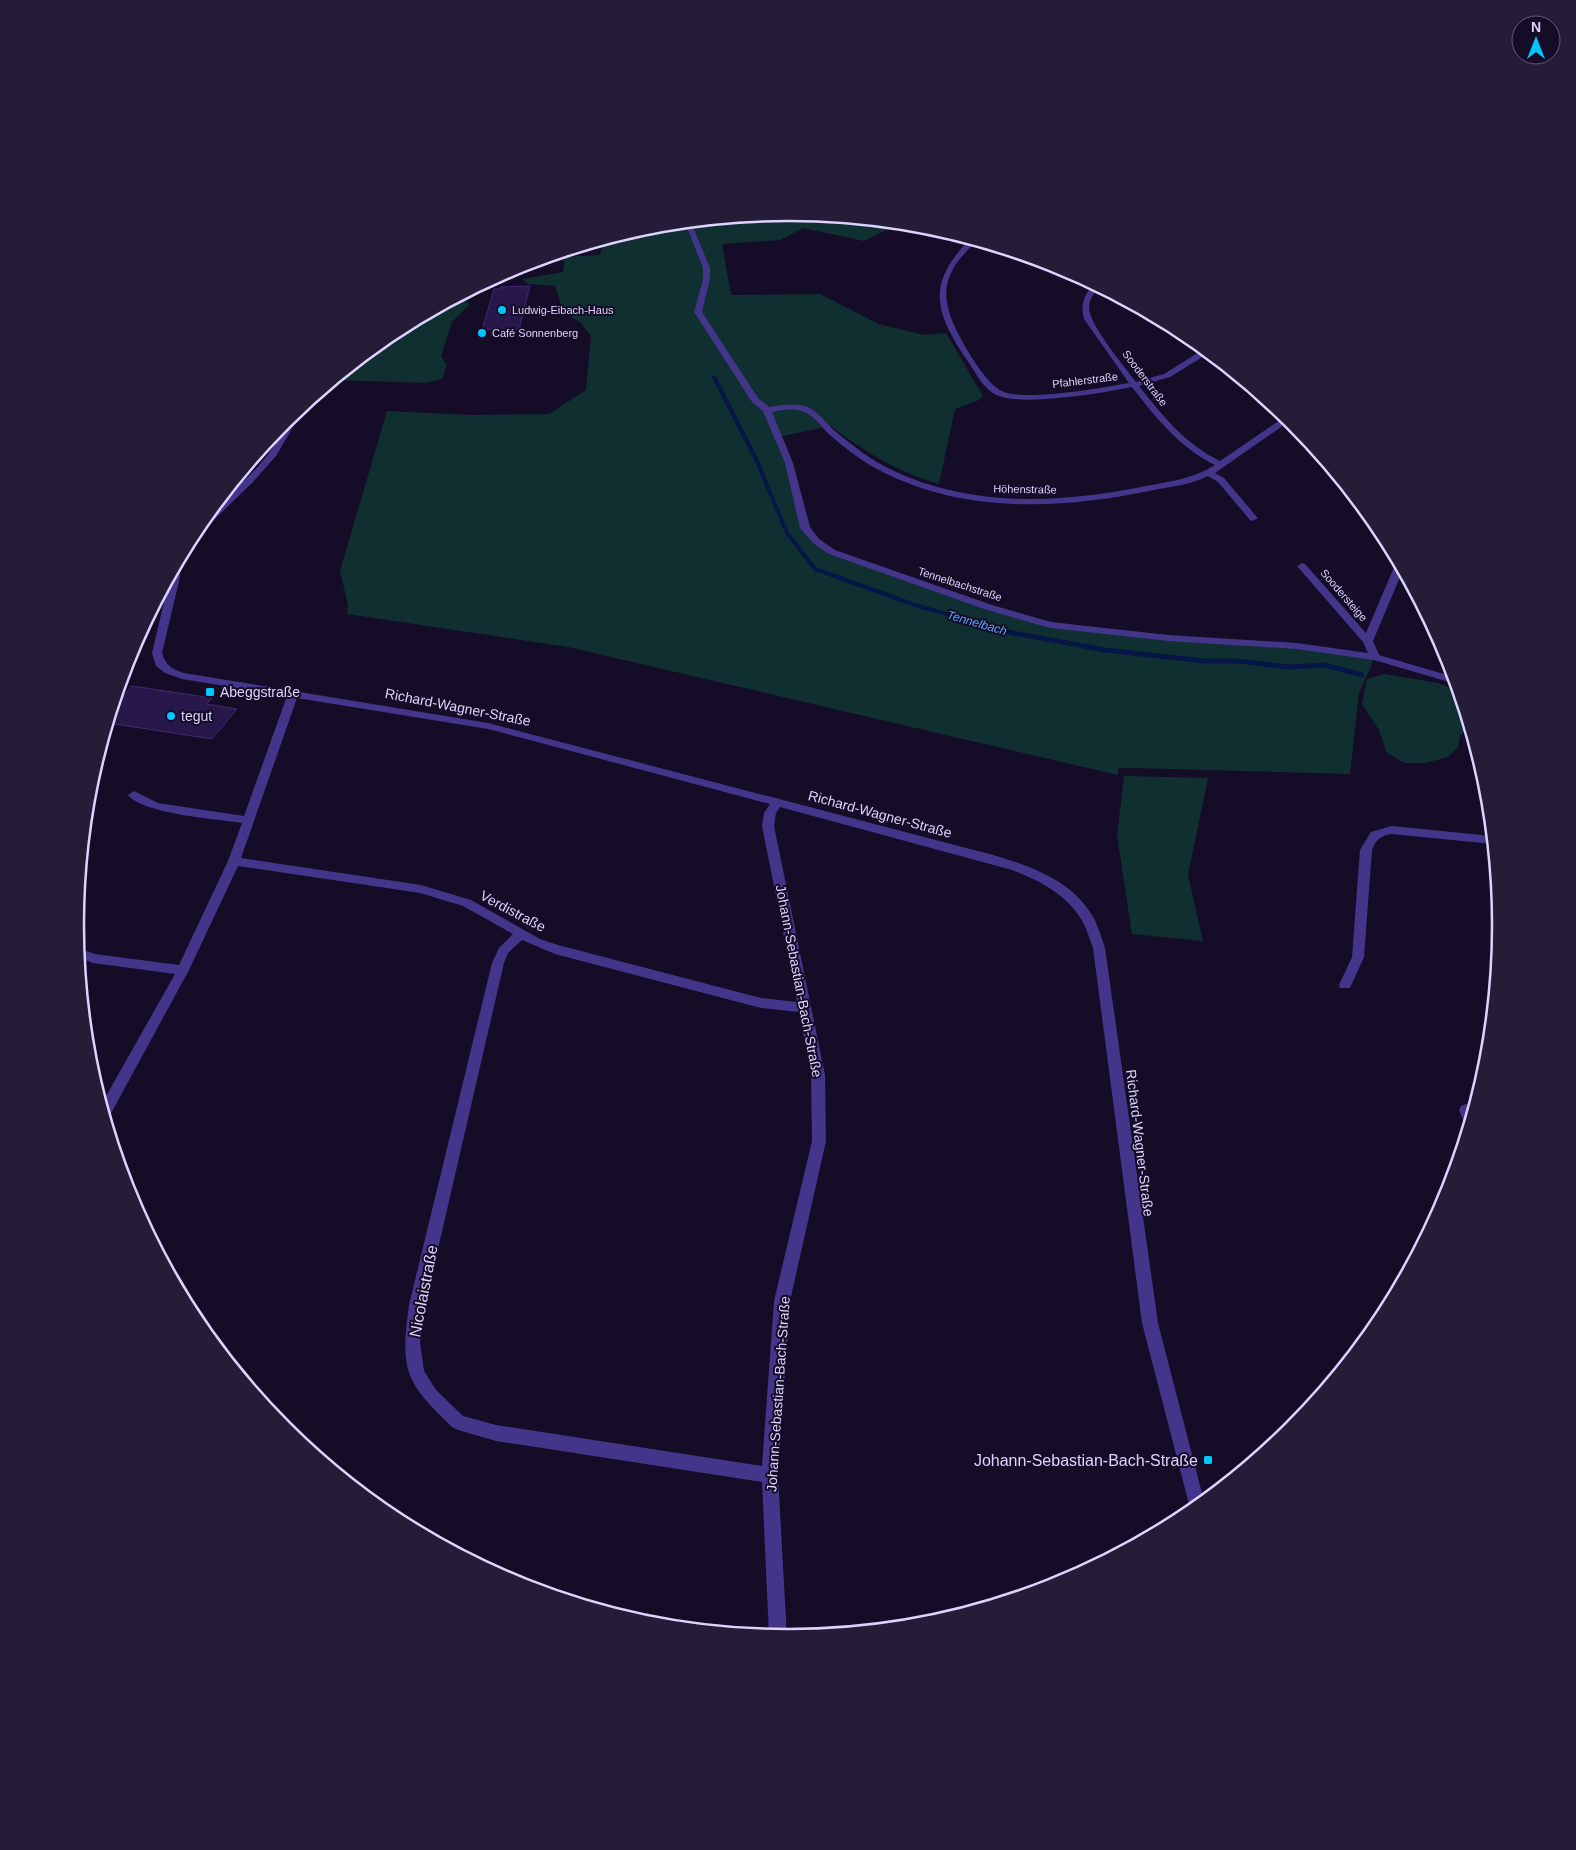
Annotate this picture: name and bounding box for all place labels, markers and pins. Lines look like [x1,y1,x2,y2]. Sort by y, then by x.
marker: Ludwig-Eibach-Haus [496,304,508,316]
place label: Ludwig-Eibach-Haus [512,304,614,316]
marker: Café Sonnenberg [476,327,488,339]
place label: Café Sonnenberg [492,327,578,339]
place label: Abeggstraße [220,684,300,700]
marker: Abeggstraße [204,686,216,698]
place label: tegut [181,708,212,724]
marker: tegut [165,710,177,722]
place label: Johann-Sebastian-Bach-Straße [974,1452,1198,1469]
marker: Johann-Sebastian-Bach-Straße [1202,1454,1214,1466]

